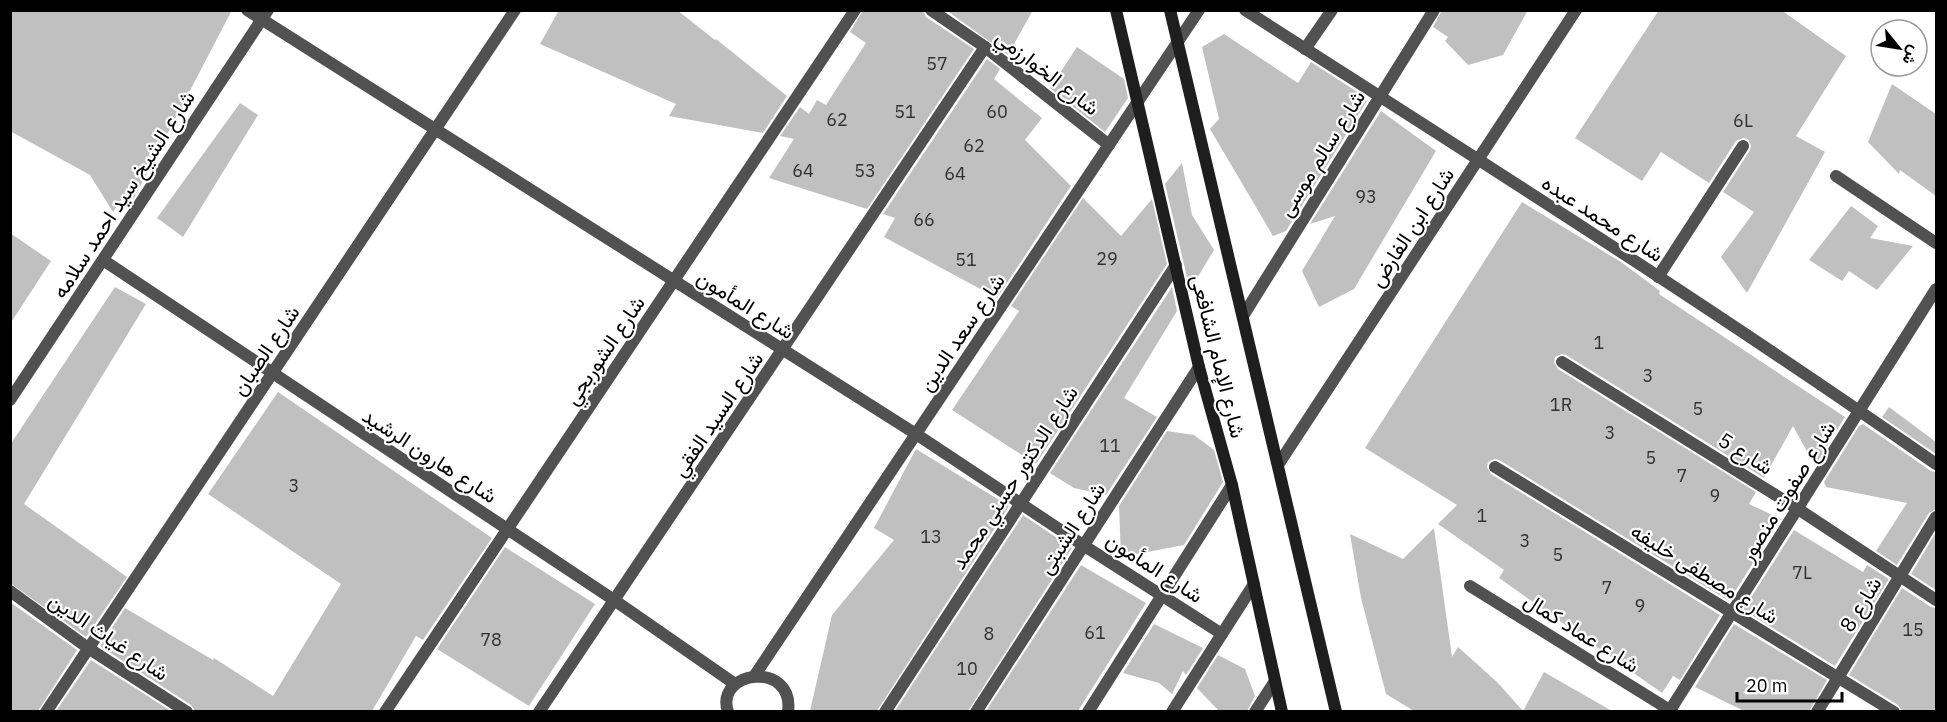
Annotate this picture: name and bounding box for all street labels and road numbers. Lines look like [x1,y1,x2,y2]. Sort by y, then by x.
street label: شارع الخوارزمي [988,23,1106,124]
street label: شارع سالم موسى [1271,84,1372,222]
street label: شارع الشيخ سيد احمد سلامه [45,85,202,304]
street label: شارع ابن الفارض [1362,162,1461,293]
street label: شارع محمد عبده [1536,168,1669,269]
street label: شارع المأمون [691,263,800,346]
street label: شارع سعد الدين [911,268,1012,397]
street label: شارع الإمام الشافعى [1184,271,1253,441]
street label: شارع الشوربجي [557,290,654,412]
street label: شارع الصبان [225,299,306,401]
street label: شارع السيد الفقي [665,346,772,484]
street label: شارع الدكتور حسني محمد [944,380,1087,576]
street label: شارع هارون الرشيد [357,401,503,510]
street label: شارع صفوت منصور [1732,415,1842,568]
street label: شارع 5 [1713,425,1779,482]
street label: شارع الشبتى [1031,477,1112,580]
street label: شارع مصطفى خليفه [1625,516,1784,631]
street label: شارع المأمون [1101,525,1209,610]
street label: شارع 8 [1833,571,1888,637]
street label: شارع عماد كمال [1519,585,1645,679]
street label: شارع غياث الدين [43,586,174,687]

